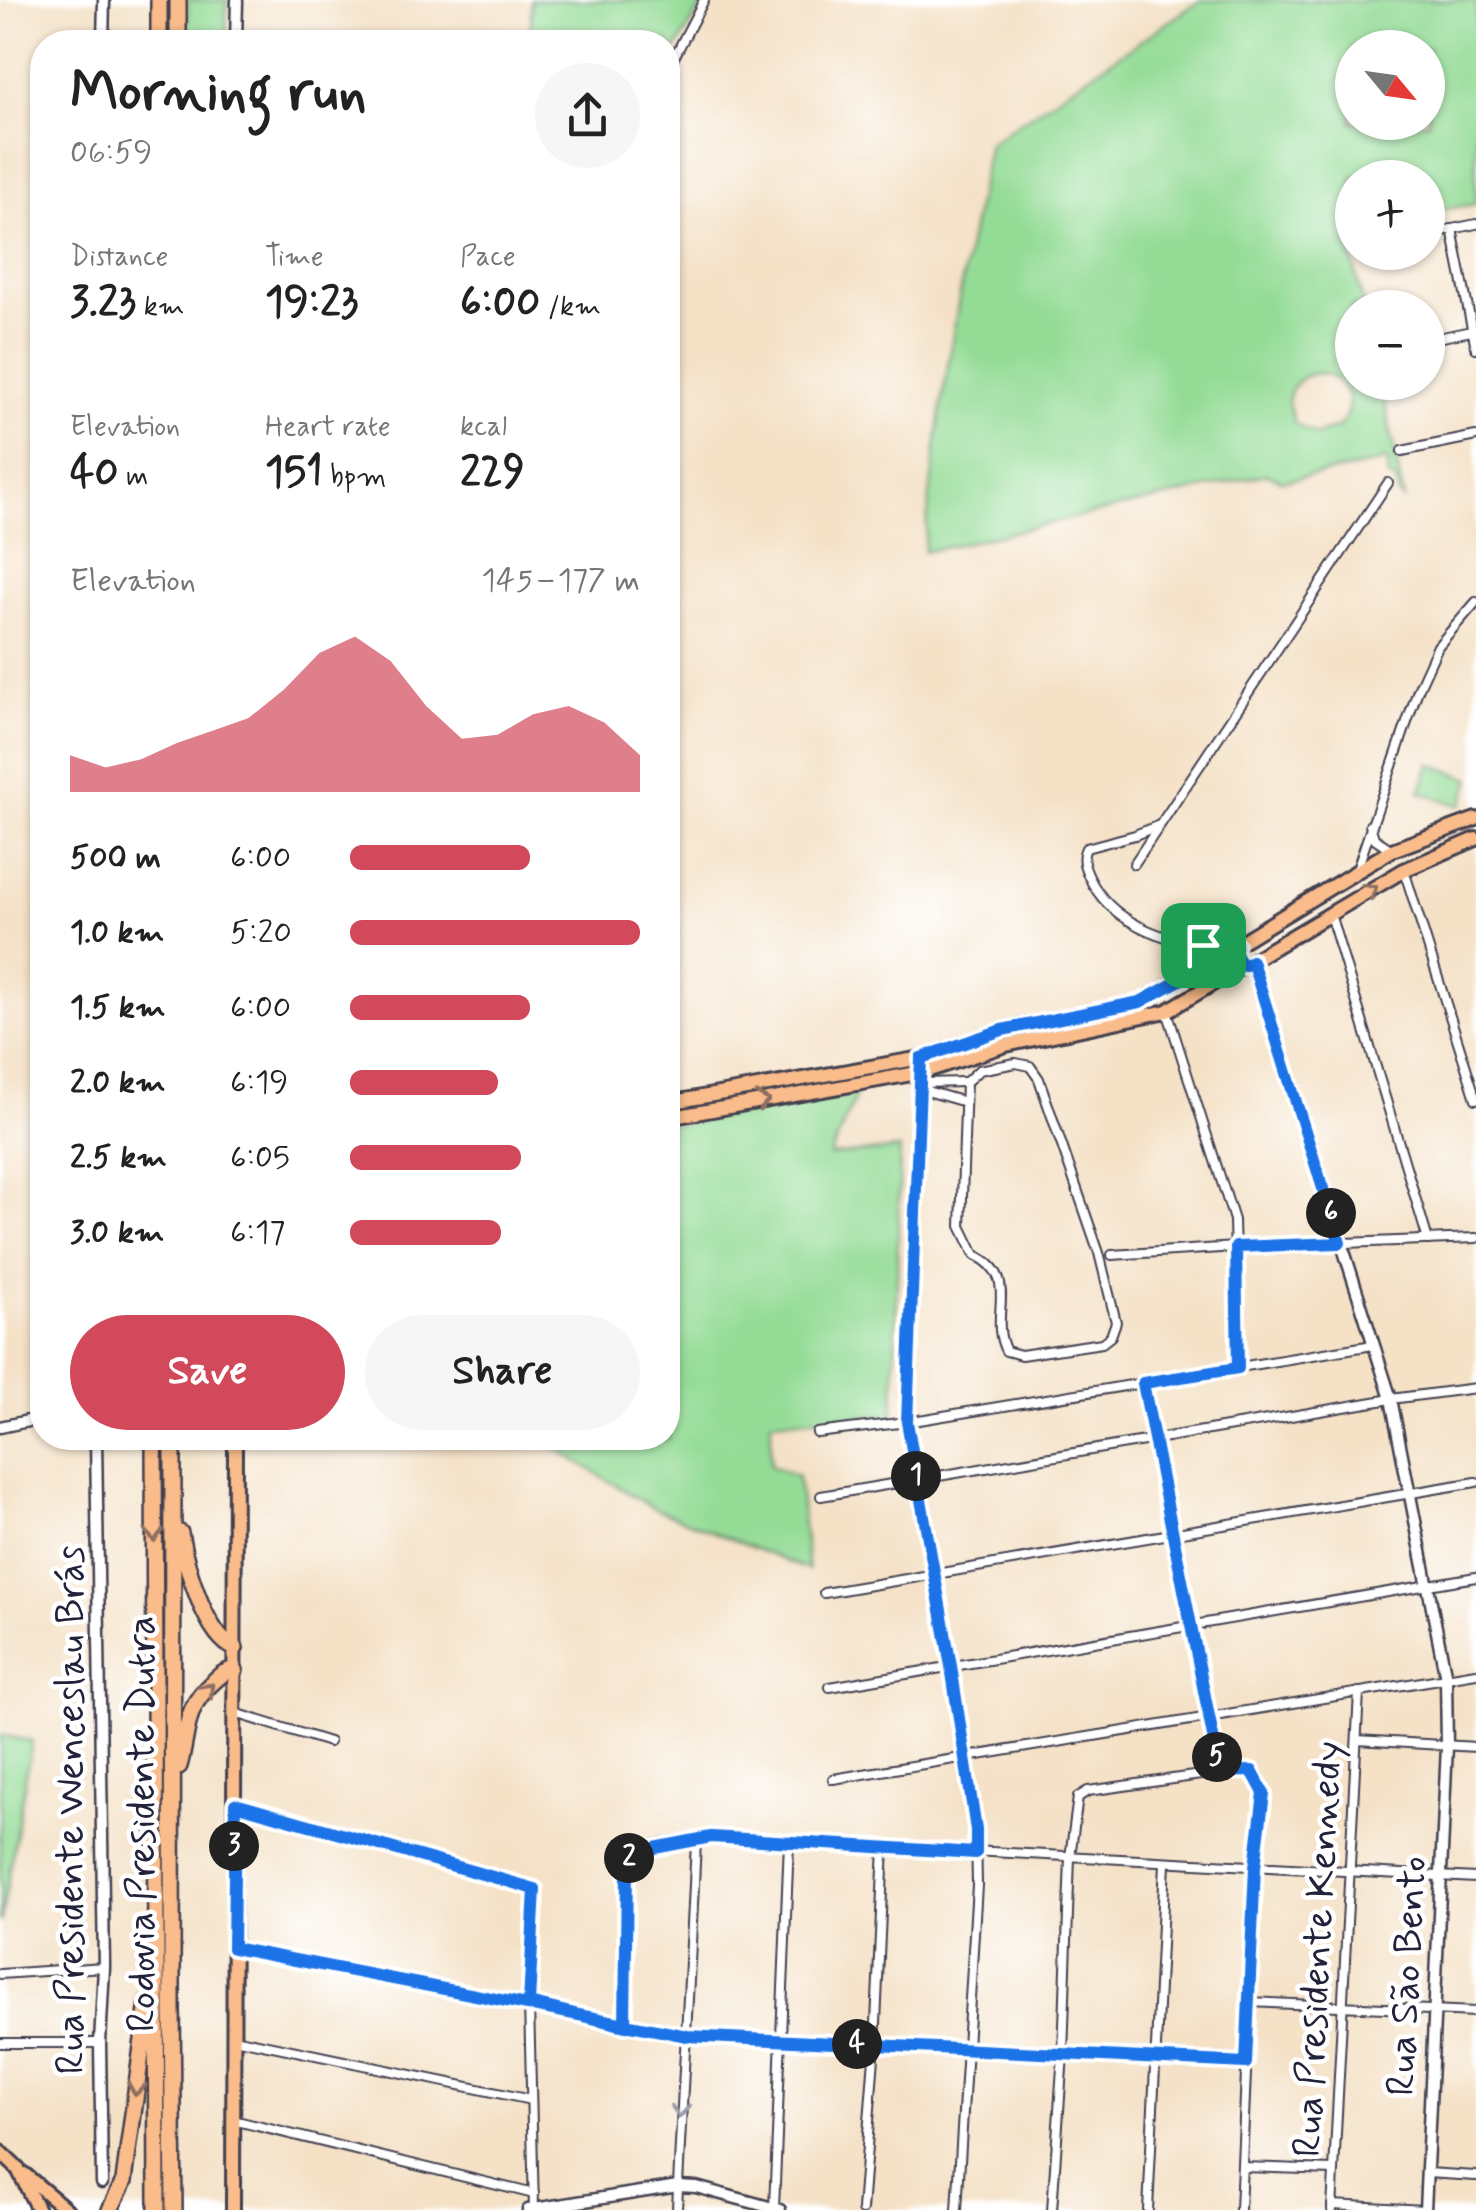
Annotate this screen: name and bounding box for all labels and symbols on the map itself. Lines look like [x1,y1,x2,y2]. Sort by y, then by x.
north arrow [1335,30,1445,140]
one-way arrow [1360,883,1378,902]
pin [1161,903,1246,988]
one-way arrow [755,1091,772,1112]
pin: 6 [1306,1188,1356,1238]
pin: 1 [891,1451,941,1501]
one-way arrow [143,1528,165,1543]
street label: Rua Presidente Wenceslau Brás [46,1546,98,2074]
street label: Rodovia Presidente Dutra [117,1616,169,2032]
one-way arrow [196,1682,214,1700]
pin: 5 [1192,1732,1242,1782]
street label: Rua Presidente Kennedy [1282,1740,1356,2159]
pin: 3 [209,1821,259,1871]
pin: 2 [604,1833,654,1883]
street label: Rua São Bento [1376,1855,1440,2097]
pin: 4 [832,2019,882,2069]
one-way arrow [127,2081,148,2098]
one-way arrow [670,2103,691,2119]

